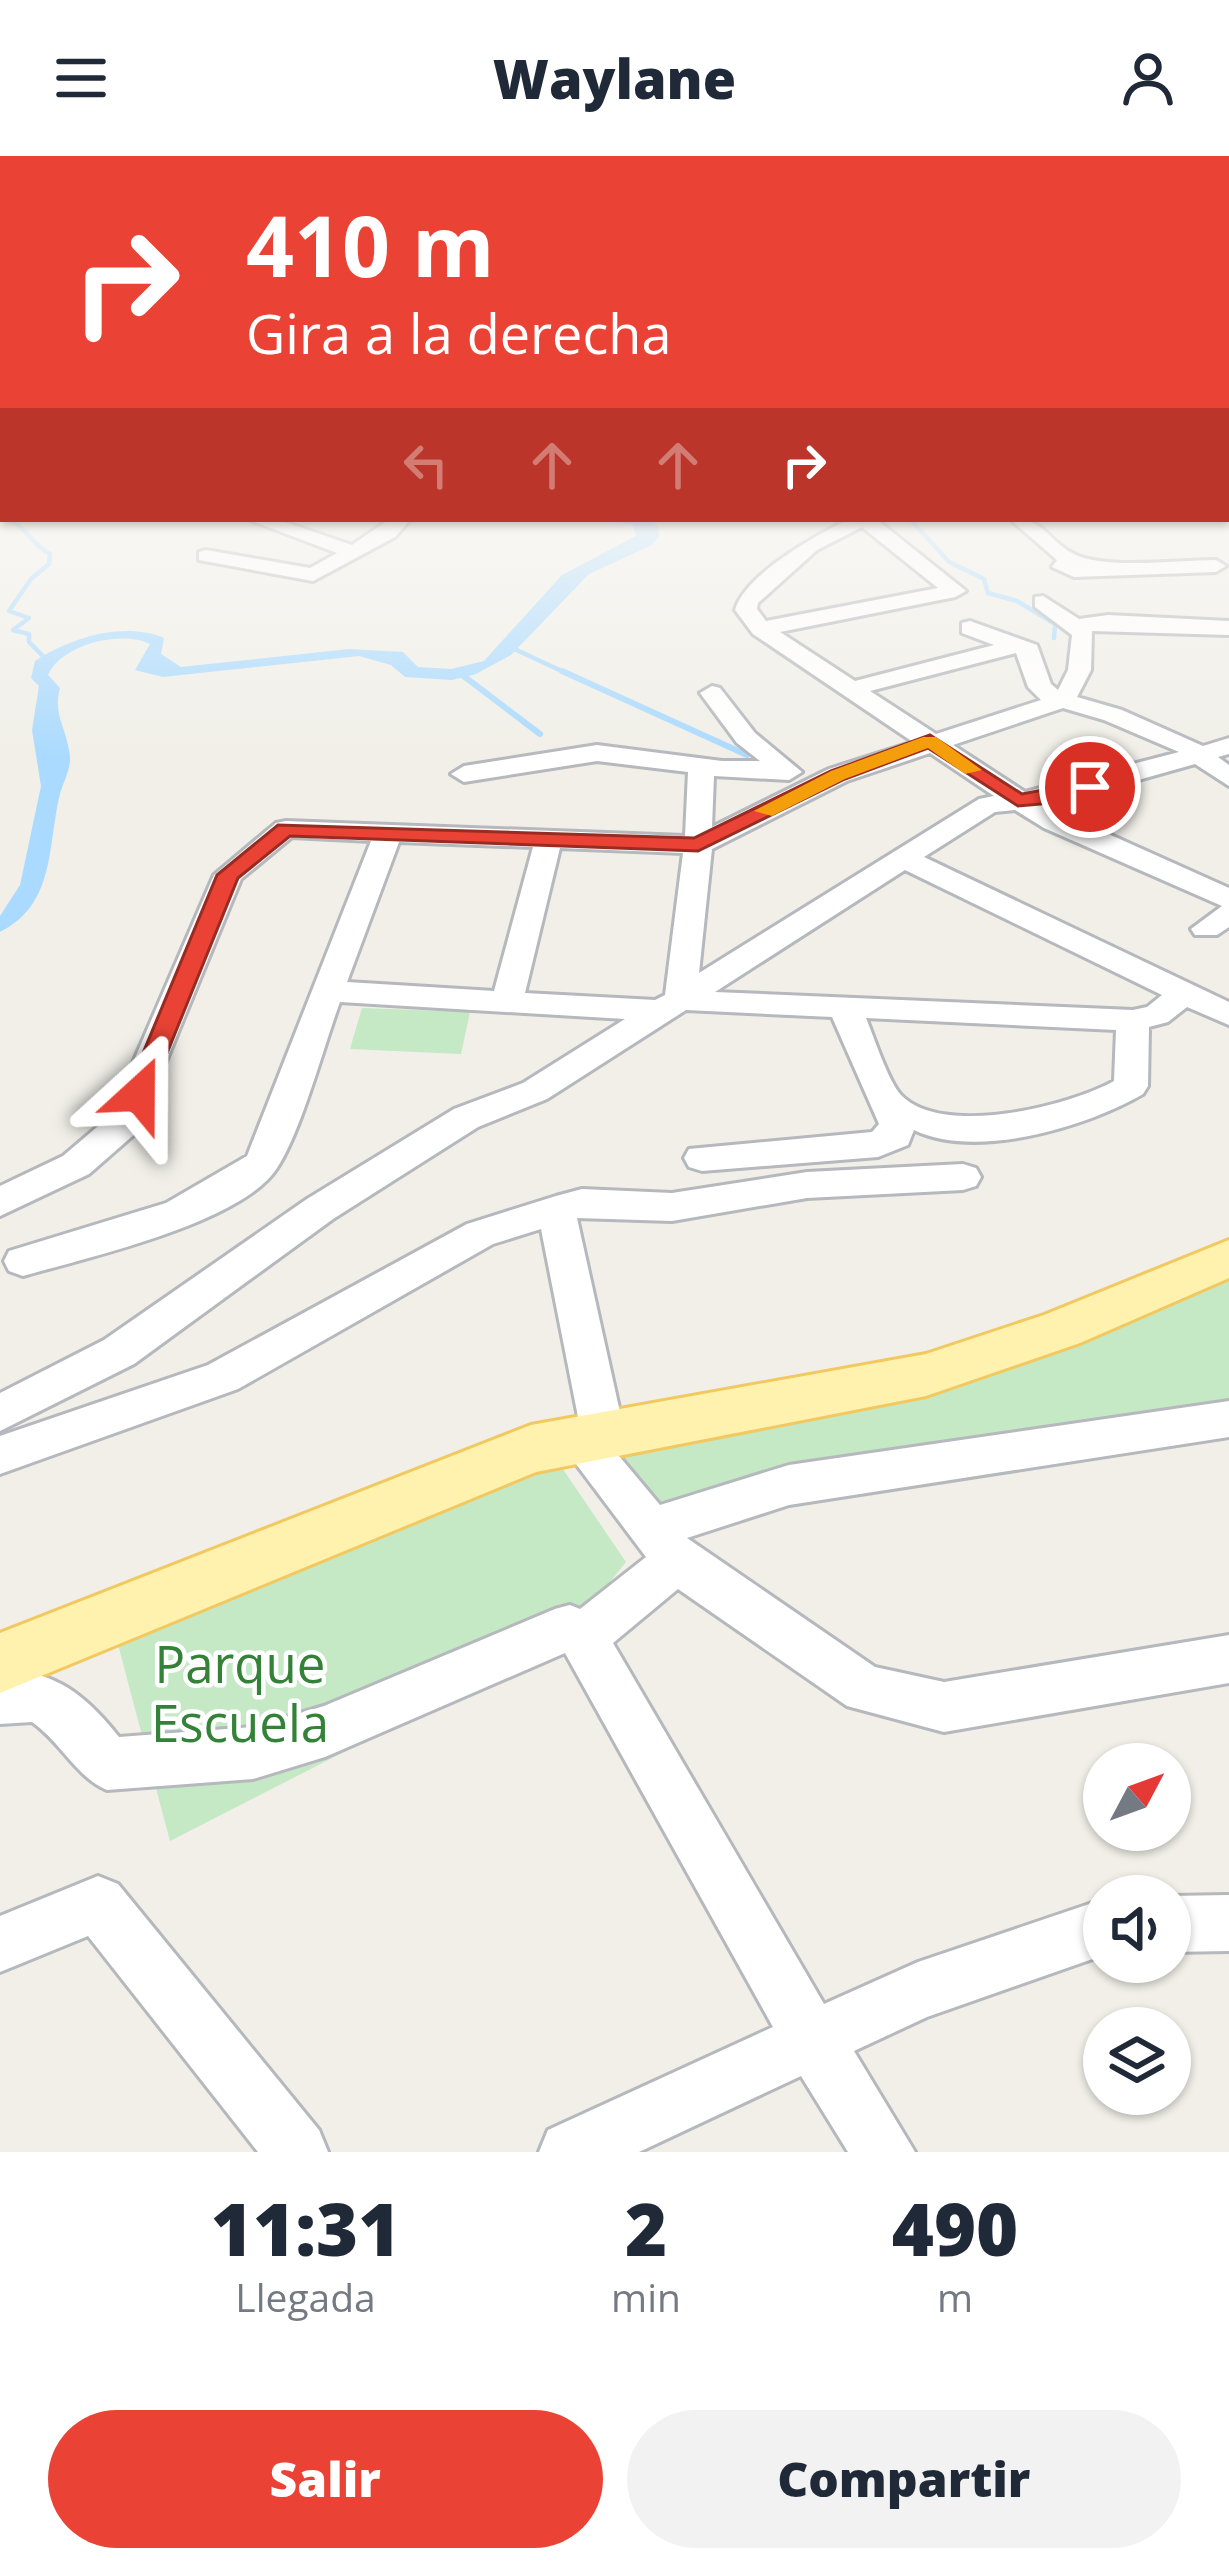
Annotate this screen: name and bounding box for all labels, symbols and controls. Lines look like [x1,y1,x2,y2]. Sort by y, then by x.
text: Waylane [493,41,736,115]
icon: menu [48,45,114,111]
icon: person [1115,45,1181,111]
text: 410 m [246,187,494,302]
icon: right [48,204,204,360]
text: Gira a la derecha [246,296,671,370]
icon: left [393,432,459,498]
icon: ahead [519,432,585,498]
icon: ahead [645,432,711,498]
icon: right [771,432,837,498]
pin [1039,736,1141,838]
icon: arrive [1057,754,1123,820]
position arrow [76,1031,202,1157]
park label: Parque Escuela [151,1628,329,1757]
north arrow [1083,1743,1191,1851]
map controls [1083,1743,1191,2115]
button: sound [1083,1875,1191,1983]
button: layers [1083,2007,1191,2115]
text: 11:31 [211,2179,400,2277]
text: 2 [625,2179,667,2277]
text: 490 [892,2179,1018,2277]
text: Llegada [235,2270,376,2323]
text: min [611,2270,681,2323]
text: m [937,2270,973,2323]
button: Salir [48,2410,603,2548]
button: Compartir [627,2410,1181,2548]

